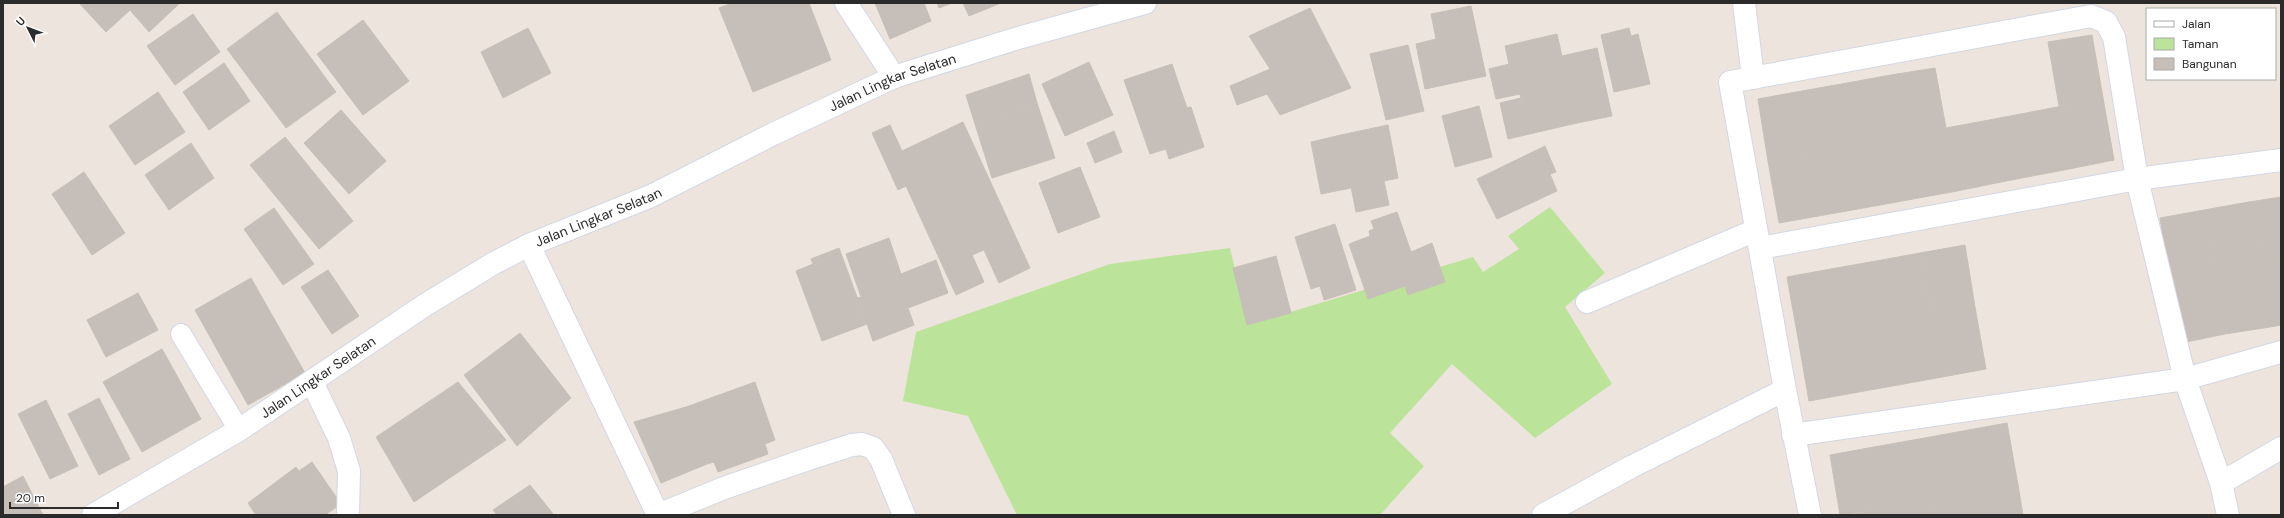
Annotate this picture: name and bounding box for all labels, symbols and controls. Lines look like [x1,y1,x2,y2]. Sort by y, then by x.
north arrow [8,8,48,48]
legend [2146,8,2276,80]
text: U [13,14,28,29]
text: Jalan [2182,16,2211,32]
text: Taman [2182,36,2219,52]
street label: Jalan Lingkar Selatan [826,49,958,115]
text: Bangunan [2182,56,2237,72]
street label: Jalan Lingkar Selatan [532,183,665,251]
street label: Jalan Lingkar Selatan [257,332,379,422]
scale bar [10,484,118,510]
text: 20 m [16,490,45,506]

